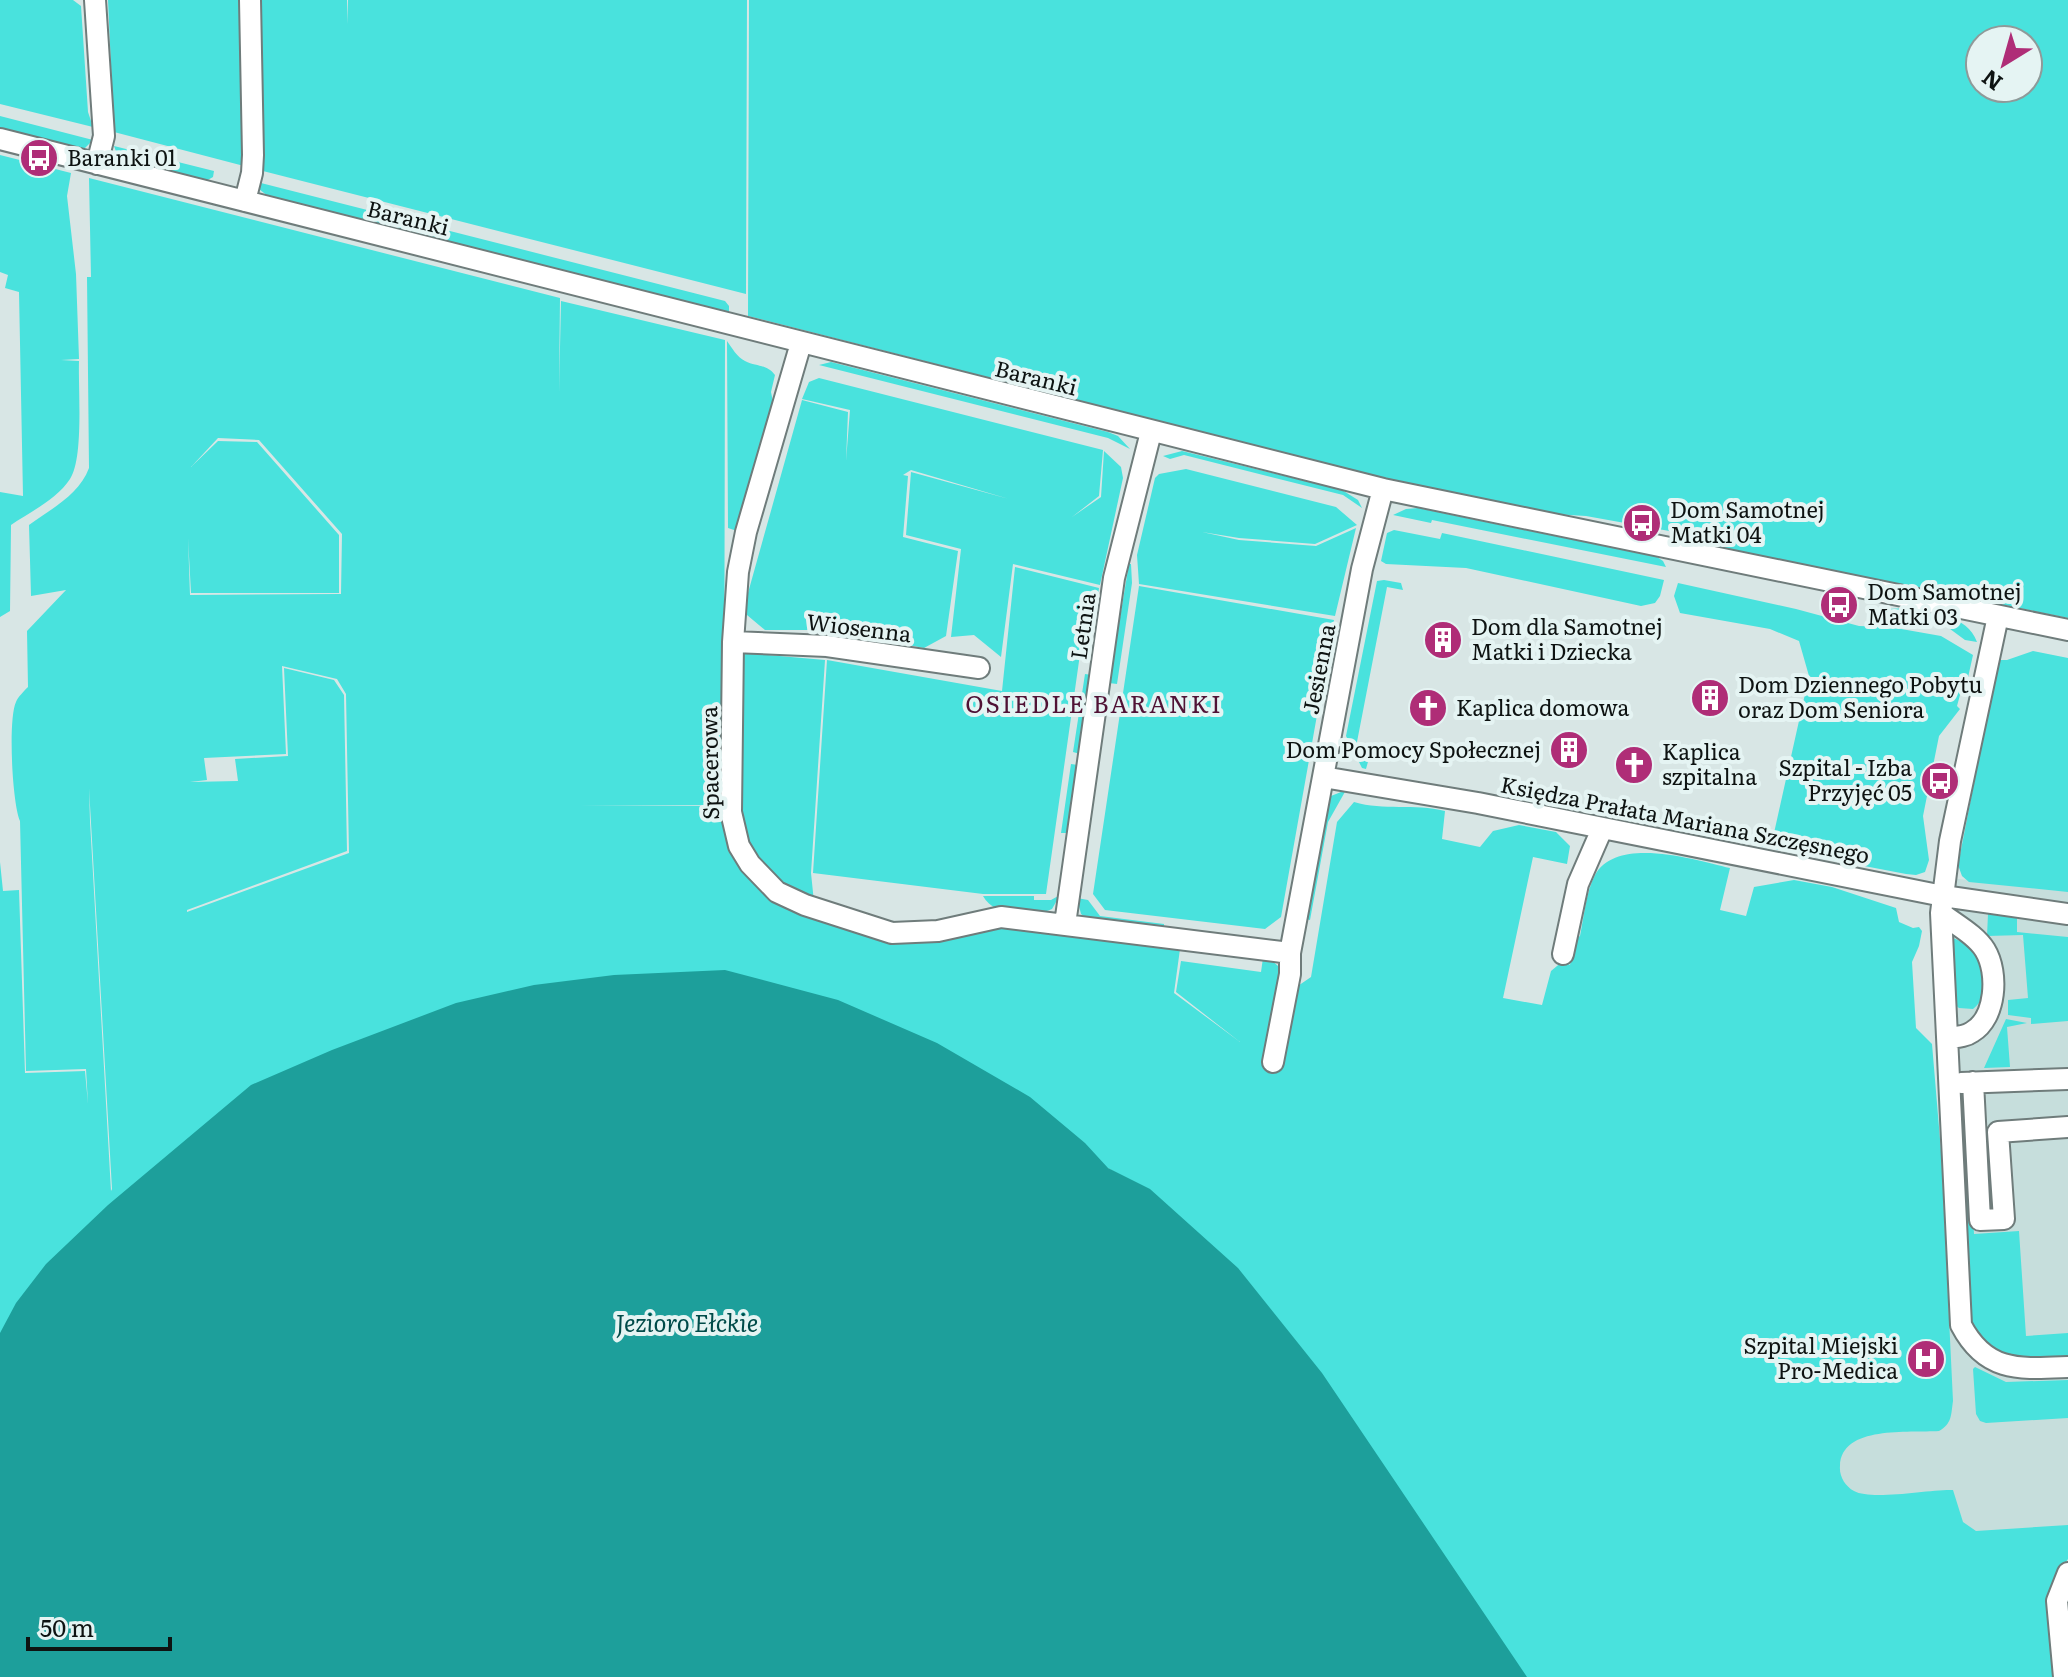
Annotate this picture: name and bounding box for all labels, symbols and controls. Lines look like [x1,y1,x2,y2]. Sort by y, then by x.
north arrow [1964,24,2044,104]
text: N [1974,62,2008,100]
bus stop icon: Baranki 01 [18,137,60,179]
place label: Baranki 01 [67,140,177,173]
street label: Baranki [364,190,453,243]
street label: Baranki [992,350,1081,403]
place label: Dom Samotnej Matki 04 [1670,492,1825,550]
bus stop icon: Dom Samotnej Matki 04 [1621,502,1663,544]
place label: Dom Samotnej Matki 03 [1867,574,2022,632]
bus stop icon: Dom Samotnej Matki 03 [1818,584,1860,626]
street label: Letnia [1060,590,1103,661]
street label: Wiosenna [805,604,914,649]
place label: Dom dla Samotnej Matki i Dziecka [1471,609,1663,667]
building icon: Dom dla Samotnej Matki i Dziecka [1422,619,1464,661]
street label: Jesienna [1293,620,1342,717]
place label: Dom Dziennego Pobytu oraz Dom Seniora [1738,667,1982,725]
building icon: Dom Dziennego Pobytu oraz Dom Seniora [1689,677,1731,719]
district label: OSIEDLE BARANKI [965,685,1223,720]
church icon: Kaplica domowa [1407,687,1449,729]
place label: Kaplica domowa [1456,690,1630,723]
street label: Spacerowa [691,706,726,820]
building icon: Dom Pomocy Społecznej [1548,729,1590,771]
place label: Dom Pomocy Społecznej [1286,732,1541,765]
place label: Kaplica szpitalna [1662,734,1757,792]
church icon: Kaplica szpitalna [1613,744,1655,786]
place label: Szpital - Izba Przyjęć 05 [1779,750,1912,808]
bus stop icon: Szpital - Izba Przyjęć 05 [1919,760,1961,802]
street label: Księdza Prałata Mariana Szczęsnego [1498,767,1873,871]
water label: Jezioro Ełckie [616,1304,758,1339]
place label: Szpital Miejski Pro-Medica [1744,1328,1898,1386]
hospital icon: Szpital Miejski Pro-Medica [1905,1338,1947,1380]
scale bar [28,1601,170,1651]
text: 50 m [40,1609,94,1644]

